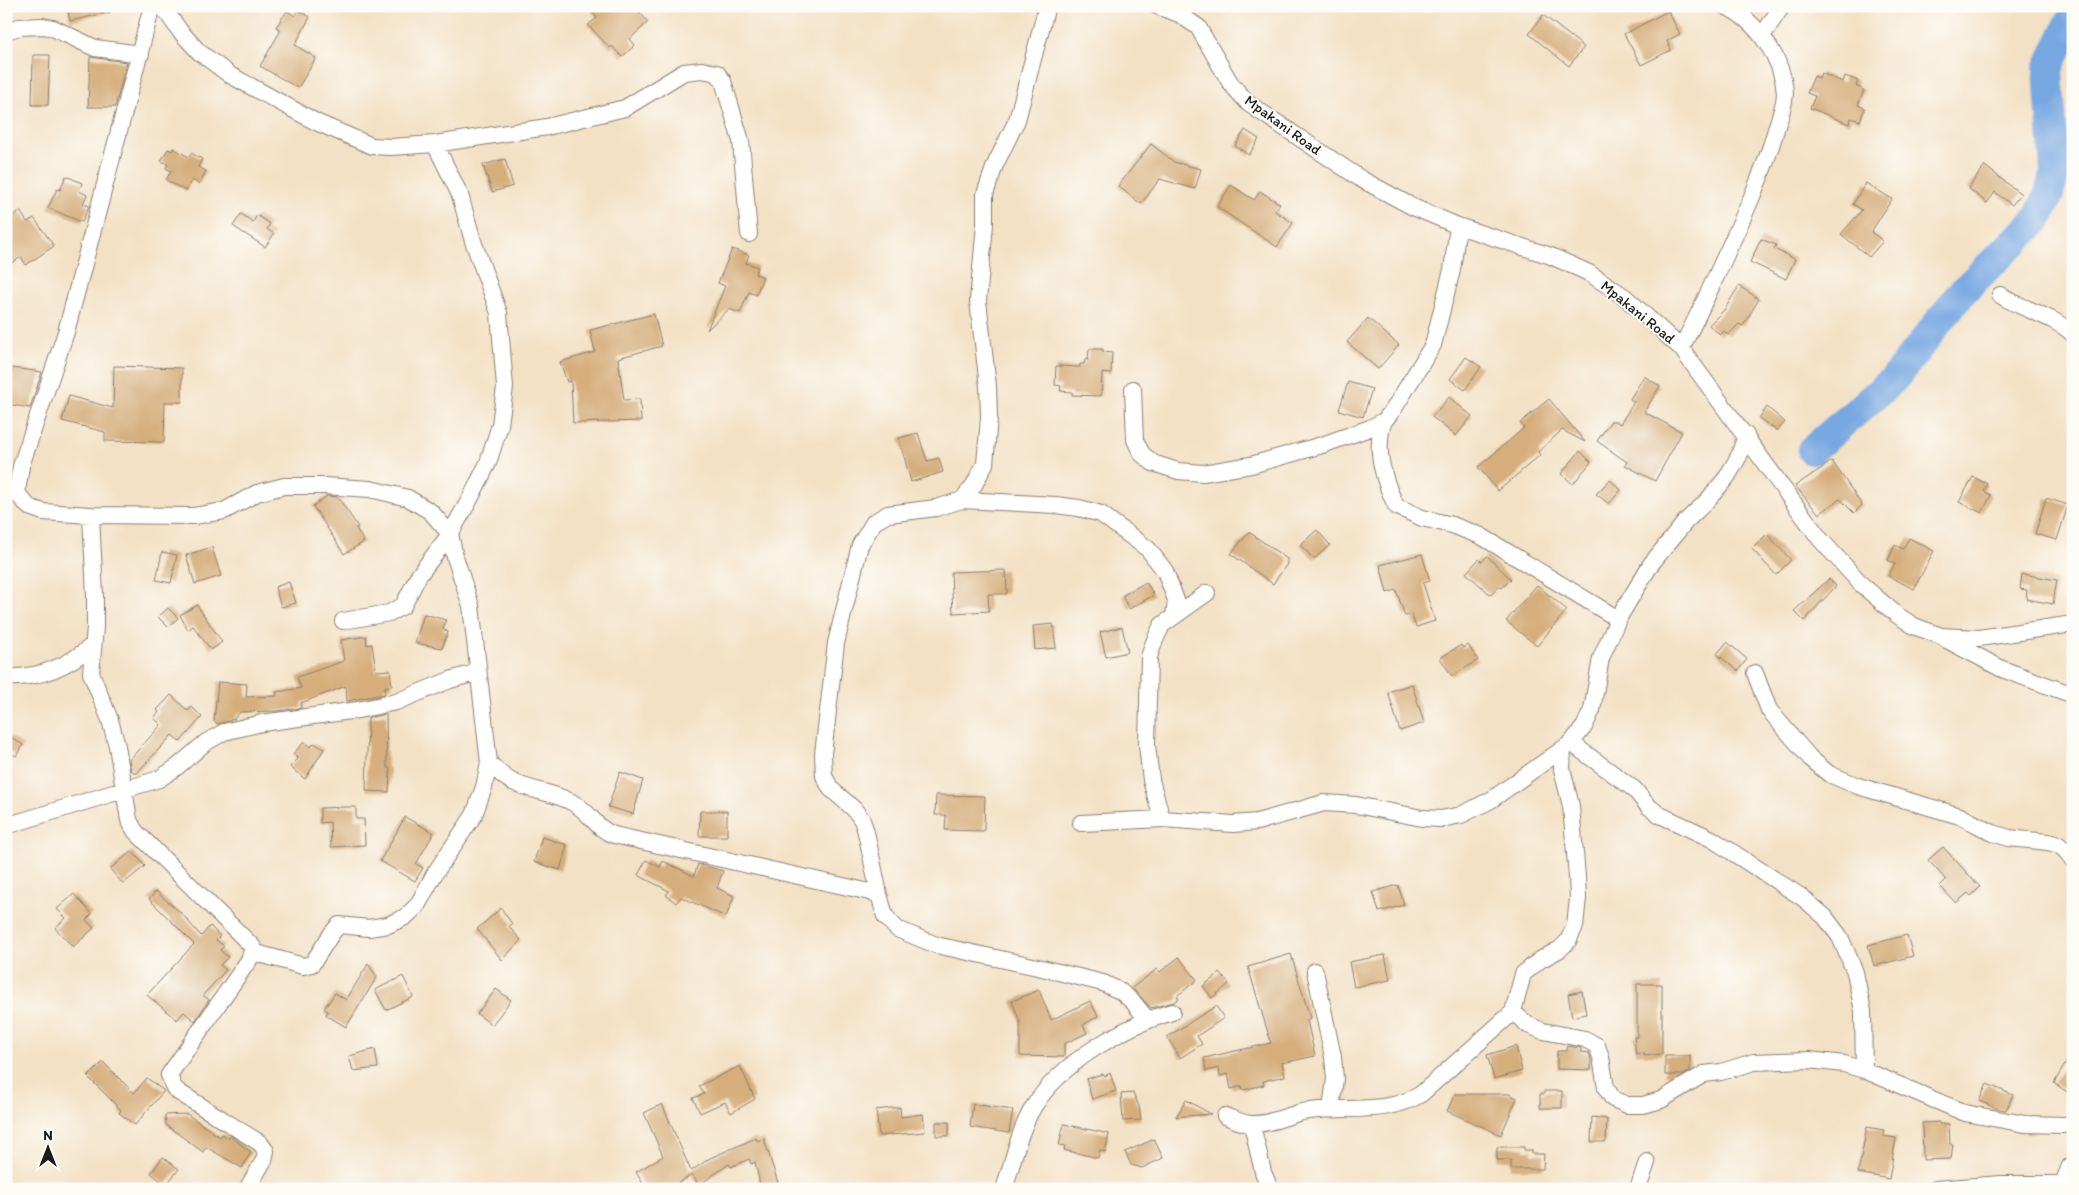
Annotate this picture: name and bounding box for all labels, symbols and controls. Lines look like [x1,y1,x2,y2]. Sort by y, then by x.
street label: Mpakani Road [1241,91,1326,159]
street label: Mpakani Road [1597,277,1679,348]
north arrow [22,1122,72,1172]
text: N [43,1127,53,1144]

